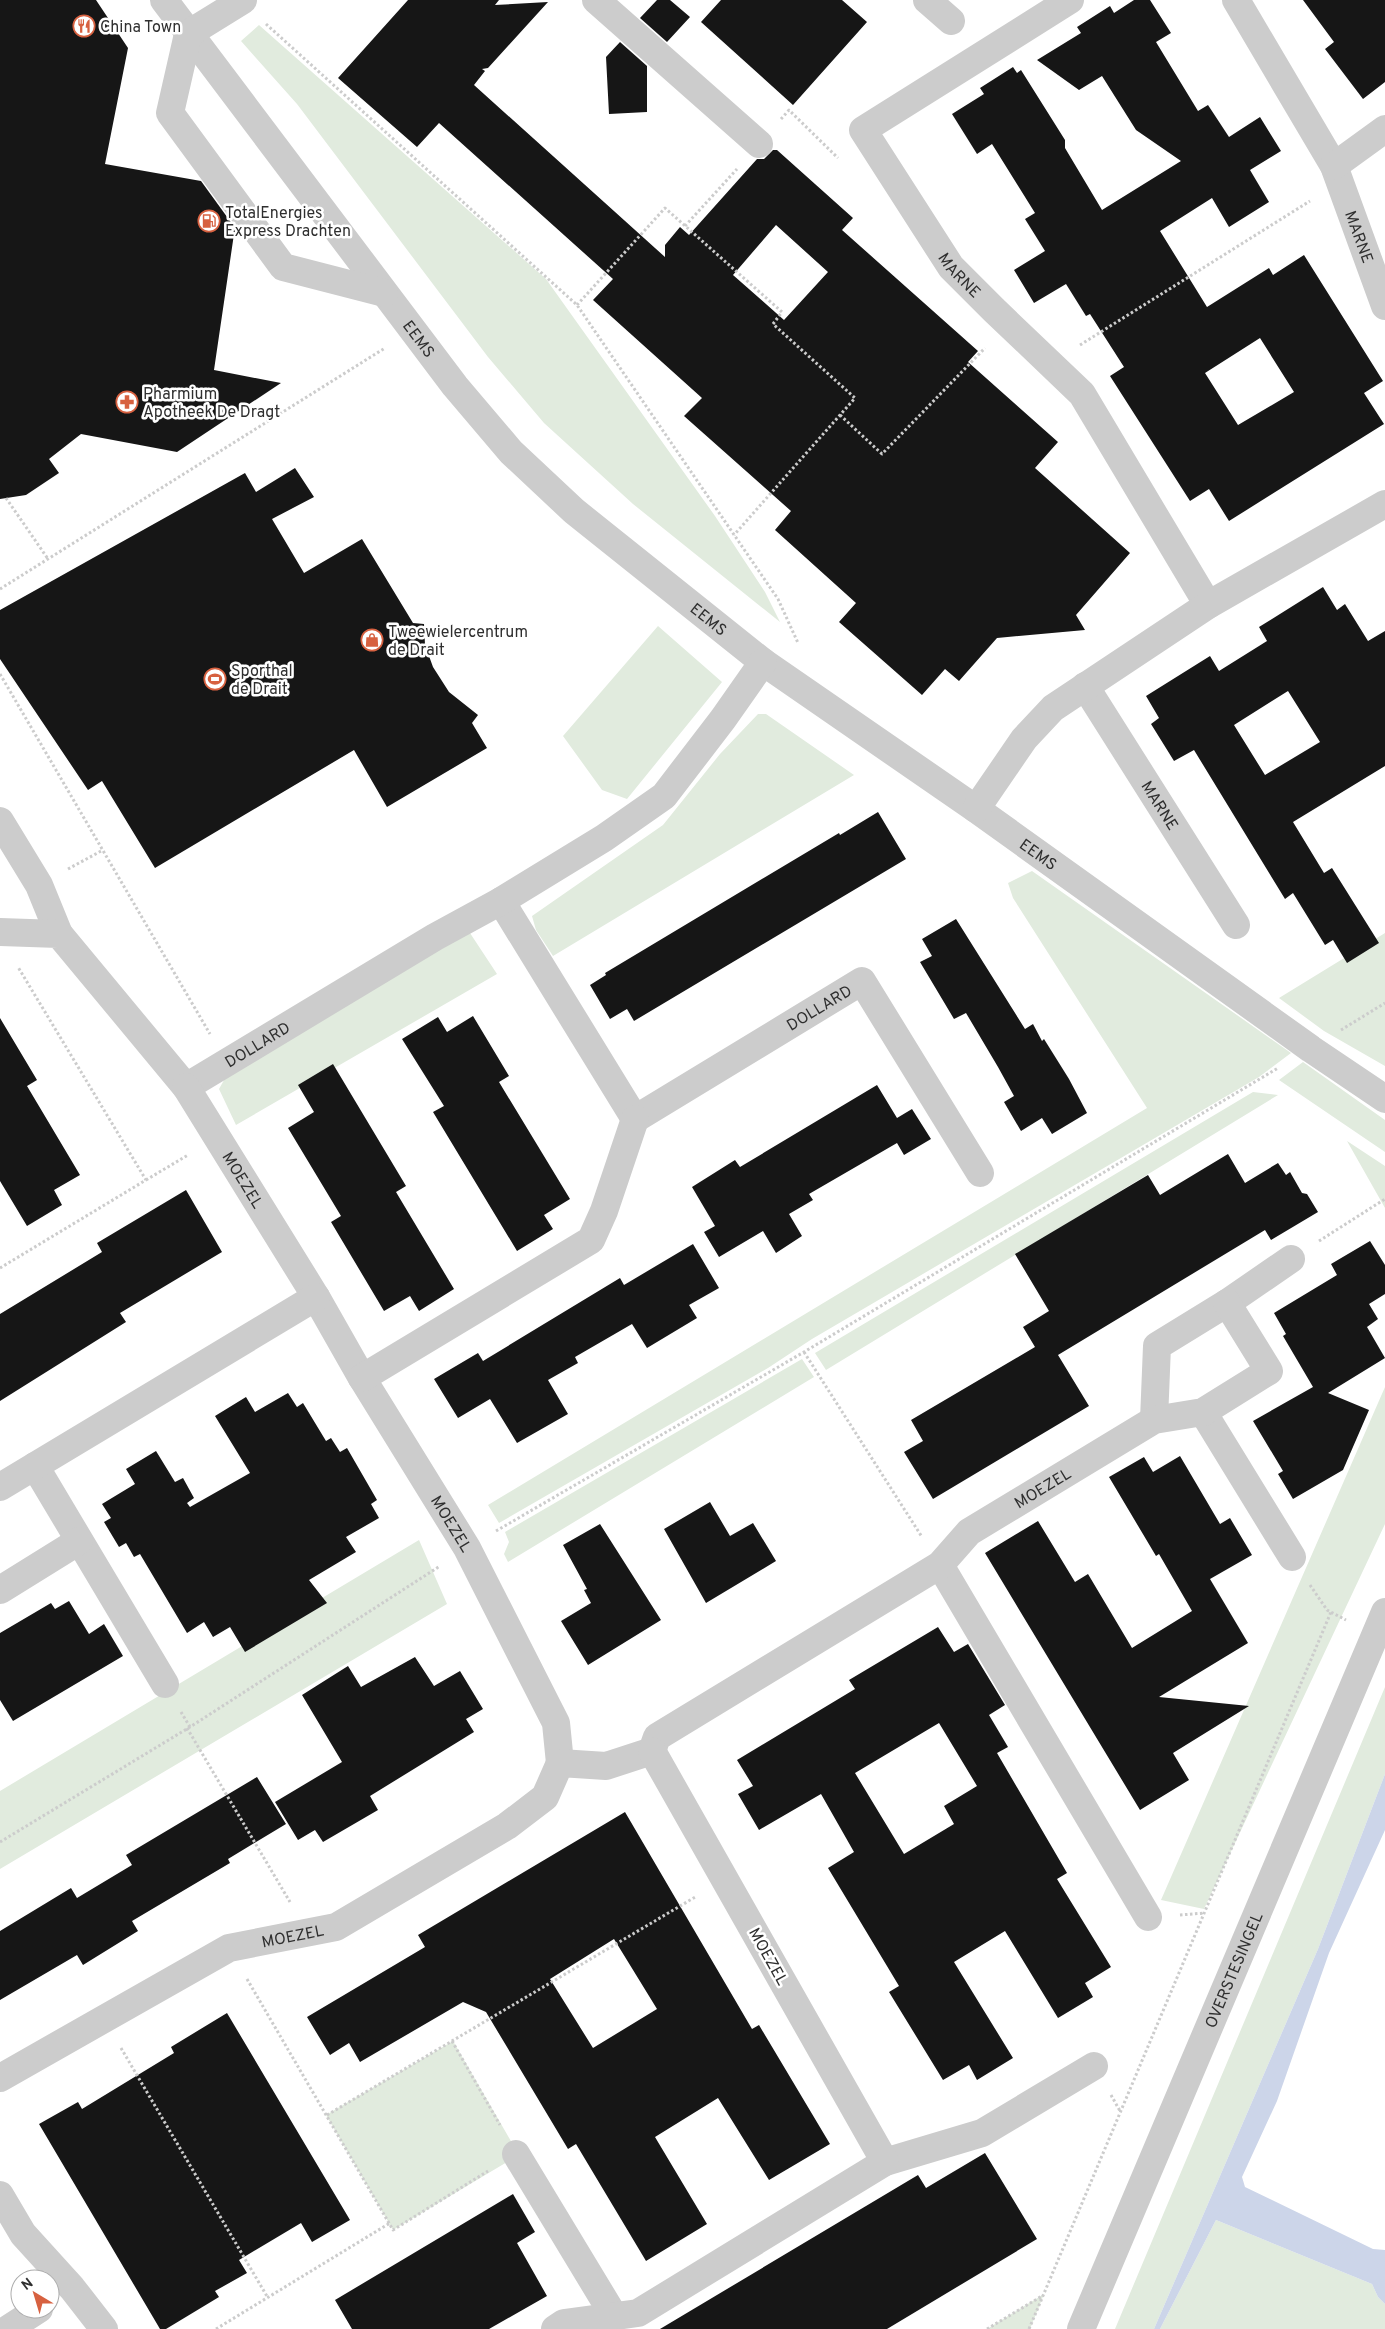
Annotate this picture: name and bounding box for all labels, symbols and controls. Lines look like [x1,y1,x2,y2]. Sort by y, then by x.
restaurant icon: China Town [72,14,96,38]
place label: China Town [100,18,181,38]
place label: TotalEnergies Express Drachten [225,204,351,242]
street label: MARNE [1339,208,1377,266]
fuel station icon: TotalEnergies Express Drachten [197,209,221,233]
street label: MARNE [932,250,984,303]
street label: EEMS [397,317,438,362]
place label: Pharmium Apotheek De Dragt [143,385,280,423]
pharmacy icon: Pharmium Apotheek De Dragt [115,390,139,414]
street label: EEMS [685,600,730,641]
place label: Tweewielercentrum de Drait [388,623,528,661]
shop icon: Tweewielercentrum de Drait [360,628,384,652]
place label: Sporthal de Drait [231,662,293,700]
sports icon: Sporthal de Drait [203,667,227,691]
street label: MARNE [1136,778,1182,835]
street label: EEMS [1015,835,1060,876]
street label: DOLLARD [784,982,856,1036]
street label: DOLLARD [222,1018,295,1073]
street label: MOEZEL [217,1149,267,1213]
street label: MOEZEL [1011,1465,1075,1514]
street label: MOEZEL [425,1492,475,1556]
street label: OVERSTESINGEL [1202,1910,1268,2032]
street label: MOEZEL [260,1922,326,1953]
street label: MOEZEL [743,1925,791,1989]
north arrow [10,2269,60,2319]
text: N [19,2275,37,2295]

